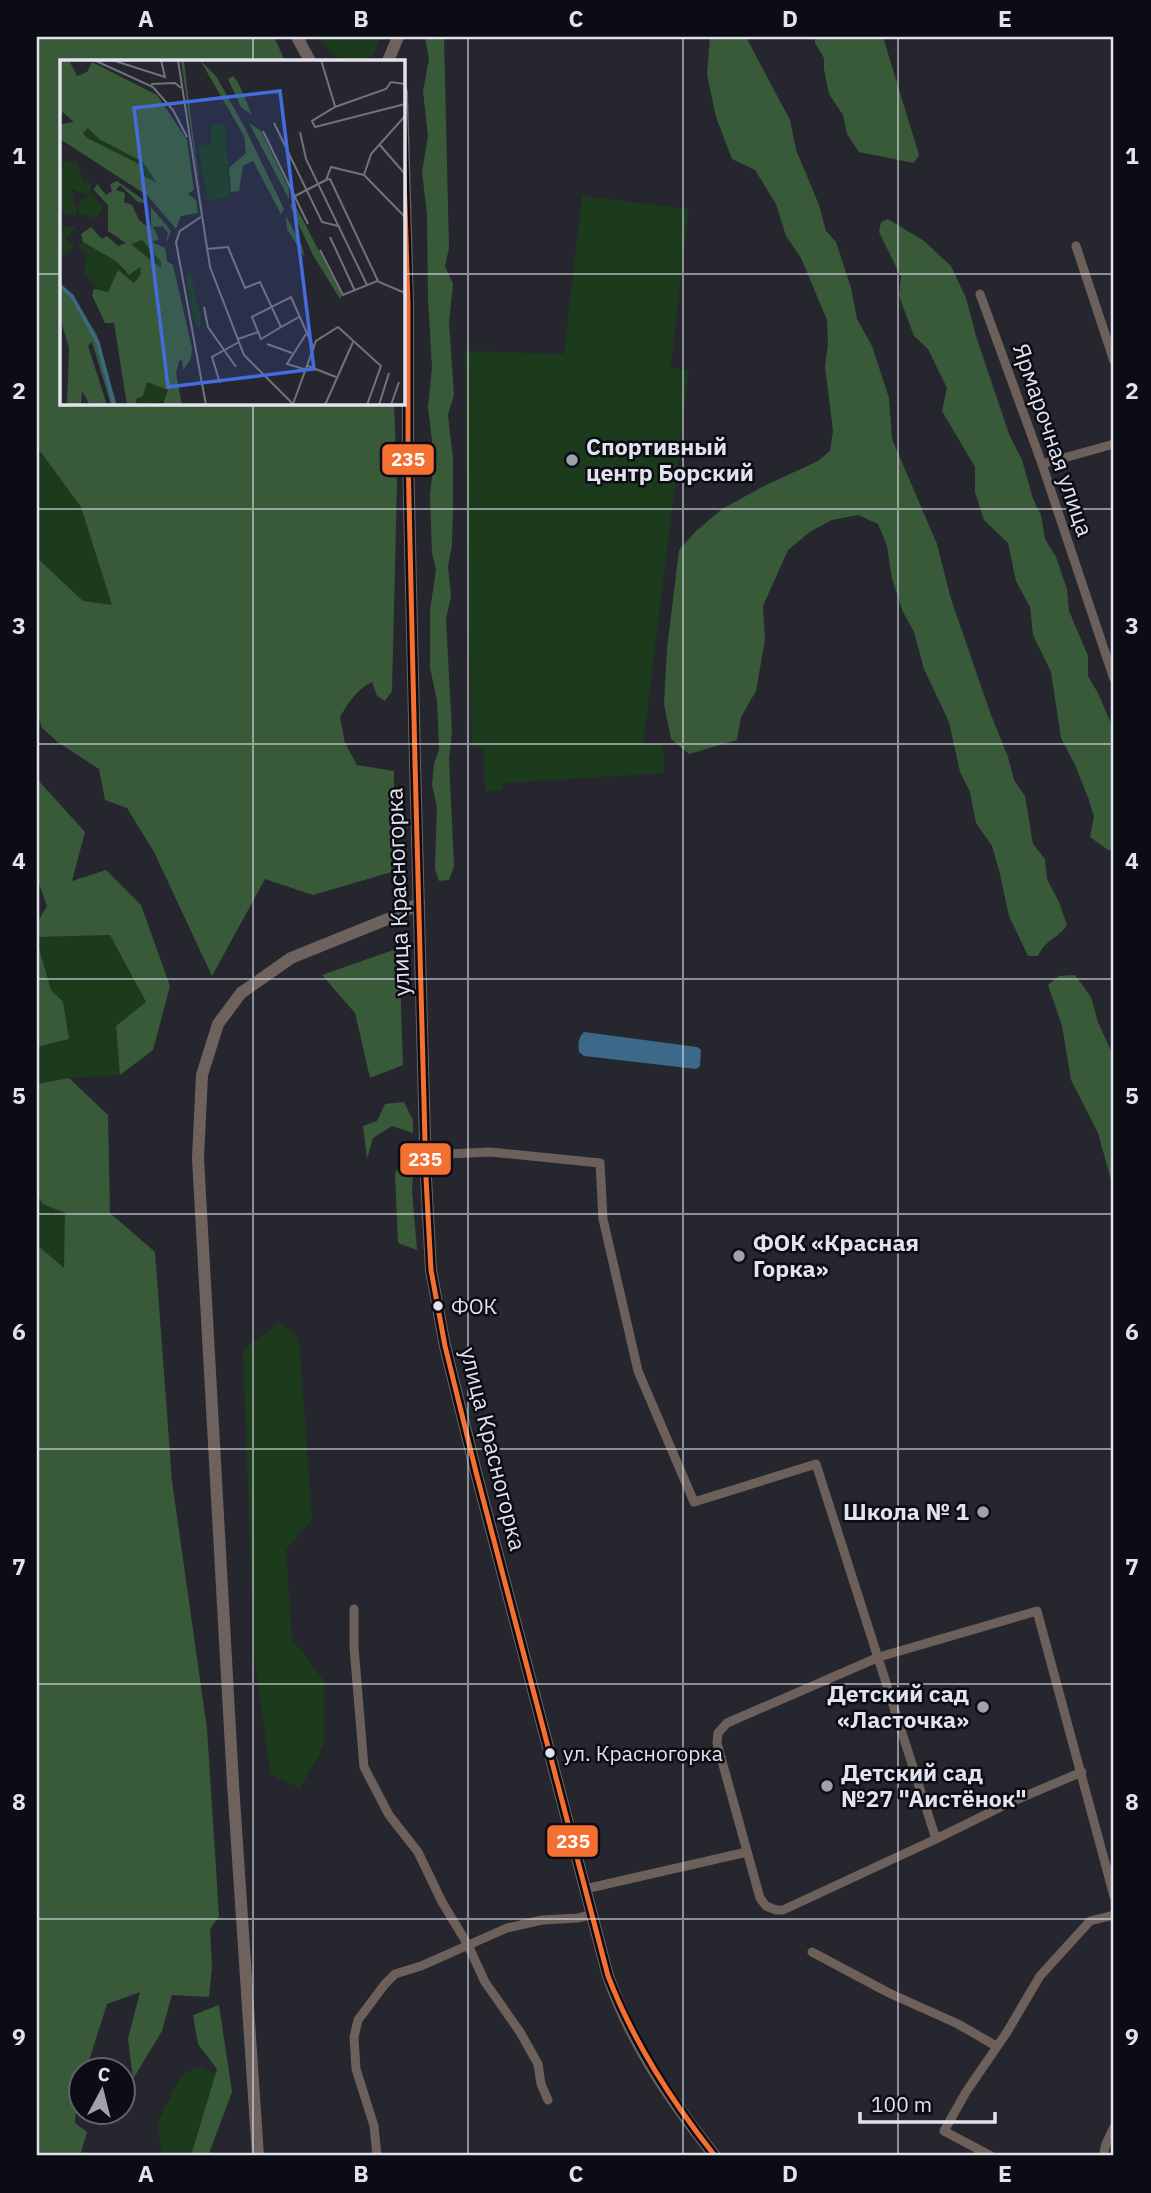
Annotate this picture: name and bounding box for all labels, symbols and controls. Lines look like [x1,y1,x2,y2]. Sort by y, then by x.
text: A [138,3,154,33]
text: B [353,3,369,33]
text: C [569,3,584,33]
text: D [782,3,798,33]
text: E [998,3,1012,33]
inset map [60,60,404,404]
text: 1 [12,140,26,170]
text: 1 [1125,140,1139,170]
street label: Ярмарочная улица [1007,339,1101,540]
text: 2 [12,375,26,405]
text: 2 [1125,375,1139,405]
place label: Спортивный центр Борский [586,431,754,487]
line badge: 235 [381,443,435,476]
text: 235 [391,447,425,471]
marker: Спортивный центр Борский [564,452,580,468]
text: 3 [12,610,26,640]
text: 3 [1125,610,1139,640]
street label: улица Красногорка [378,787,416,997]
text: 4 [12,845,26,875]
text: 4 [1125,845,1139,875]
text: 5 [12,1080,26,1110]
text: 5 [1125,1080,1139,1110]
line badge: 235 [399,1142,452,1176]
text: 235 [408,1147,442,1171]
place label: ФОК «Красная Горка» [753,1227,919,1283]
marker: ФОК «Красная Горка» [731,1248,747,1264]
place label: ФОК [451,1292,498,1320]
marker: ФОК [431,1299,445,1313]
text: 6 [12,1316,26,1346]
text: 6 [1125,1316,1139,1346]
street label: улица Красногорка [454,1344,534,1554]
place label: Школа № 1 [843,1496,969,1526]
marker: Школа № 1 [975,1504,991,1520]
text: 7 [12,1551,26,1581]
text: 7 [1125,1551,1139,1581]
place label: Детский сад «Ласточка» [827,1678,969,1734]
marker: Детский сад «Ласточка» [975,1699,991,1715]
place label: ул. Красногорка [563,1739,723,1767]
marker: ул. Красногорка [543,1746,557,1760]
place label: Детский сад №27 "Аистёнок" [841,1757,1027,1813]
marker: Детский сад №27 "Аистёнок" [819,1778,835,1794]
text: 8 [12,1786,26,1816]
text: 8 [1125,1786,1139,1816]
line badge: 235 [546,1824,599,1858]
text: 235 [556,1829,590,1853]
text: 9 [12,2021,26,2051]
text: 9 [1125,2021,1139,2051]
north arrow [66,2056,136,2126]
text: С [96,2061,112,2087]
scale bar [860,2081,995,2125]
text: 100 m [871,2090,932,2118]
text: A [138,2158,154,2188]
text: B [353,2158,369,2188]
text: C [569,2158,584,2188]
text: D [782,2158,798,2188]
text: E [998,2158,1012,2188]

